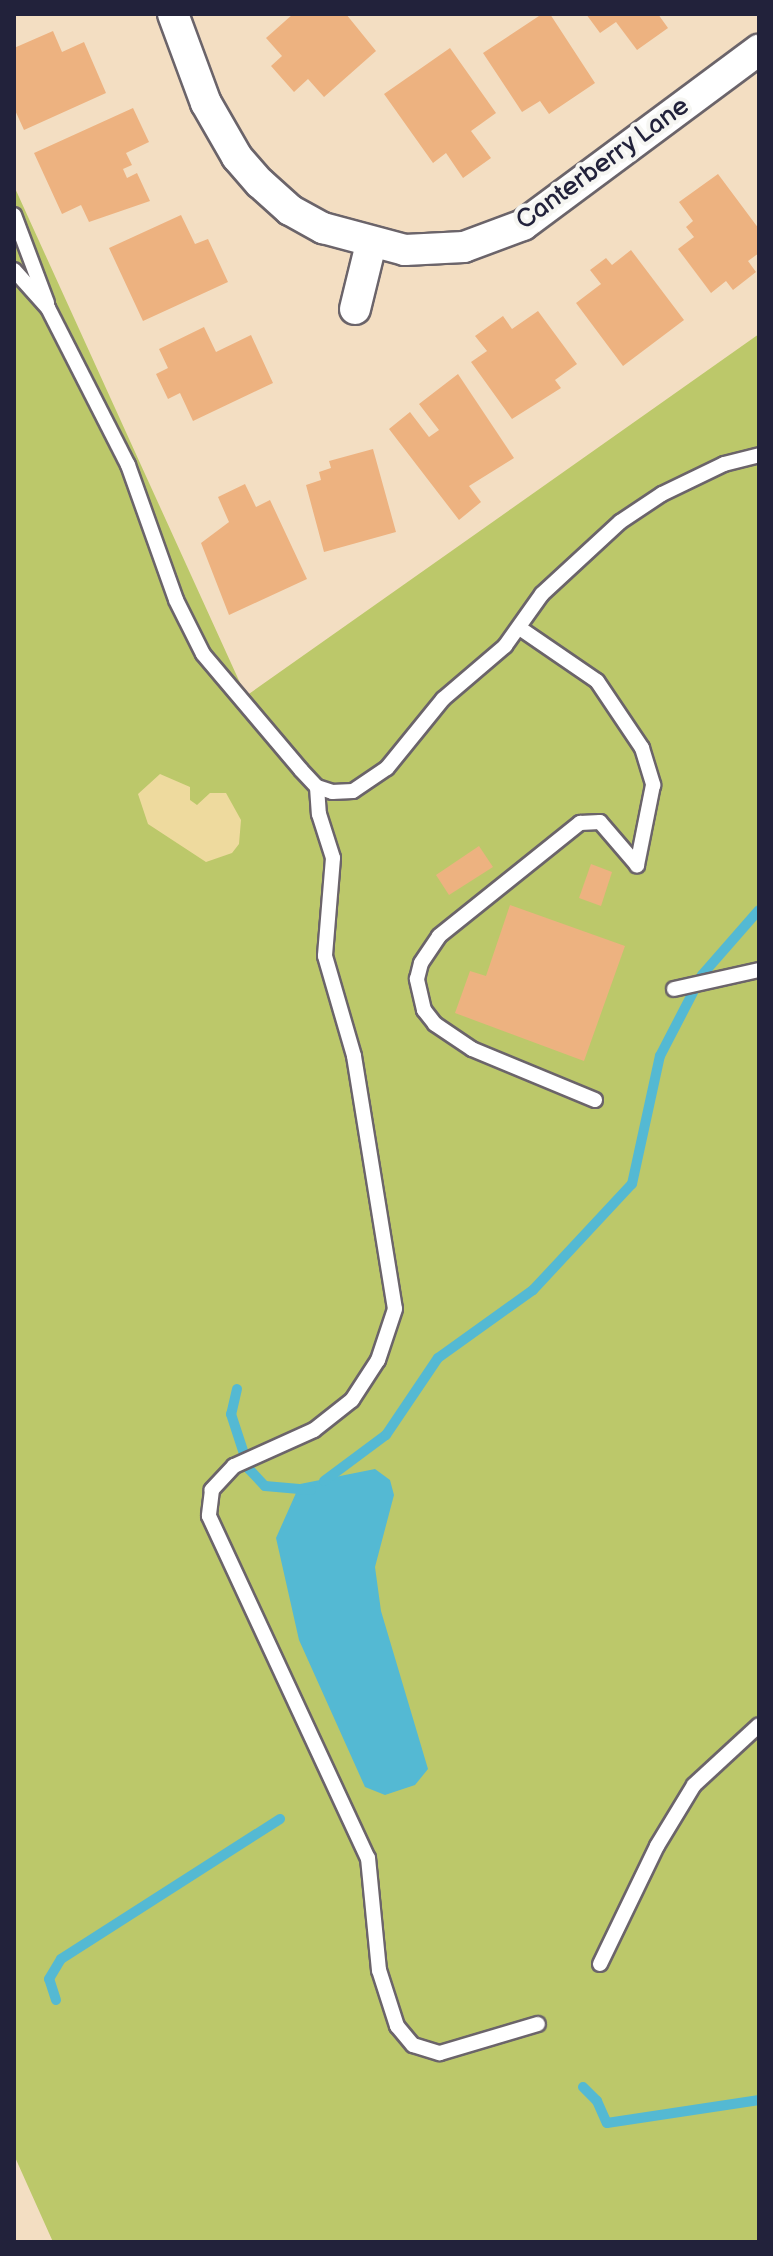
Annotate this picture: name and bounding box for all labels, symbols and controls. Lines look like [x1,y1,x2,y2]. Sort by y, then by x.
street label: Canterberry Lane [510,90,696,238]

